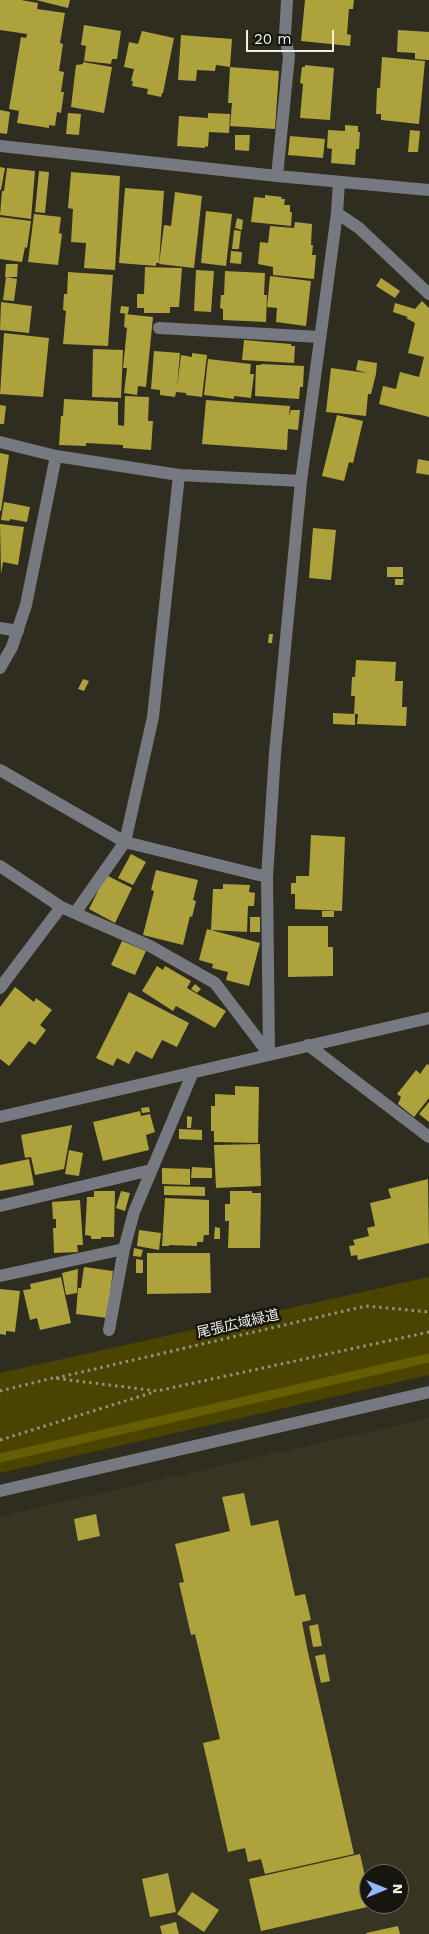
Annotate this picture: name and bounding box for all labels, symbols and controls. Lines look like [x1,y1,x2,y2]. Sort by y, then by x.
scale bar [249,20,336,52]
text: 20 m [254,30,292,48]
street label: 尾張広域緑道 [195,1306,281,1342]
north arrow [359,1864,409,1914]
text: N [390,1884,406,1894]

